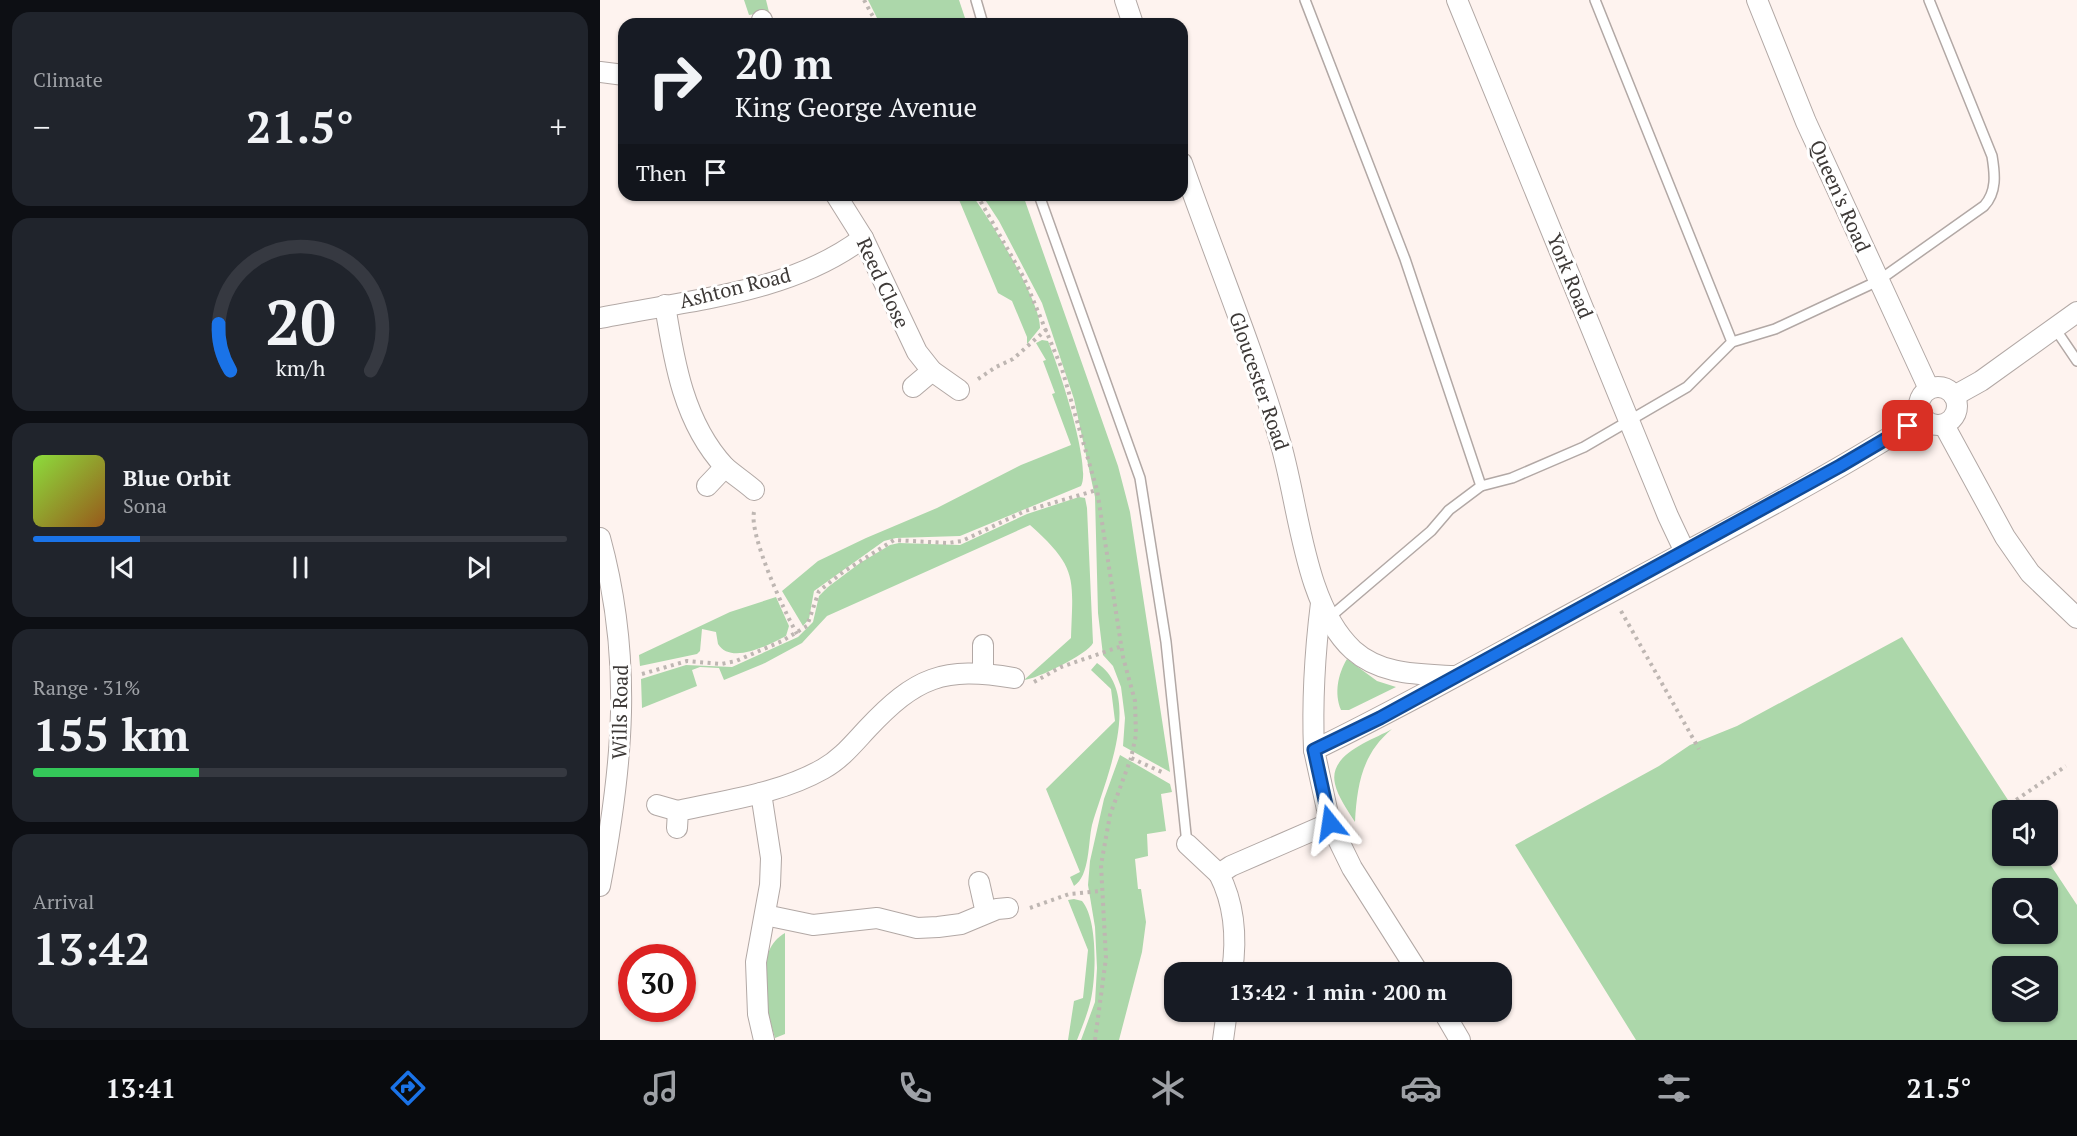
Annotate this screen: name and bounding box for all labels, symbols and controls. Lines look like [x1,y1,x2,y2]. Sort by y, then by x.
text: 20 m [735,35,833,91]
icon: right [636,42,714,120]
text: Climate [33,66,103,93]
text: King George Avenue [735,89,977,125]
text: 21.5° [246,96,354,156]
text: − [33,105,51,148]
text: + [549,105,567,148]
street label: Queen's Road [1804,135,1877,256]
icon: arrive [699,156,732,189]
text: Then [636,158,687,187]
street label: York Road [1541,229,1600,322]
street label: Reed Close [851,233,916,333]
street label: Ashton Road [676,261,793,314]
text: 20 [265,281,335,364]
street label: Gloucester Road [1223,308,1296,454]
text: km/h [275,355,325,383]
pin [1882,400,1933,451]
icon: arrive [1891,409,1924,442]
text: Blue Orbit [123,463,231,492]
text: Sona [123,492,167,519]
icon: previous [106,551,139,584]
icon: pause [284,551,317,584]
icon: next [462,551,495,584]
street label: Wills Road [605,664,634,760]
text: Range · 31% [33,674,140,701]
text: 155 km [33,704,189,764]
position arrow [1298,791,1362,855]
map controls [1992,800,2058,1022]
button: sound [1992,800,2058,866]
button: search [1992,878,2058,944]
text: Arrival [33,888,94,915]
text: 13:42 [33,918,150,978]
speed limit sign: 30 [618,944,696,1022]
button: layers [1992,956,2058,1022]
text: 13:42 · 1 min · 200 m [1229,977,1447,1006]
icon: directions [387,1067,429,1109]
icon: music [640,1067,682,1109]
icon: phone [894,1067,936,1109]
icon: climate [1147,1067,1189,1109]
icon: car [1400,1067,1442,1109]
icon: filters [1653,1067,1695,1109]
text: 13:41 [106,1070,176,1106]
text: 21.5° [1906,1070,1971,1106]

